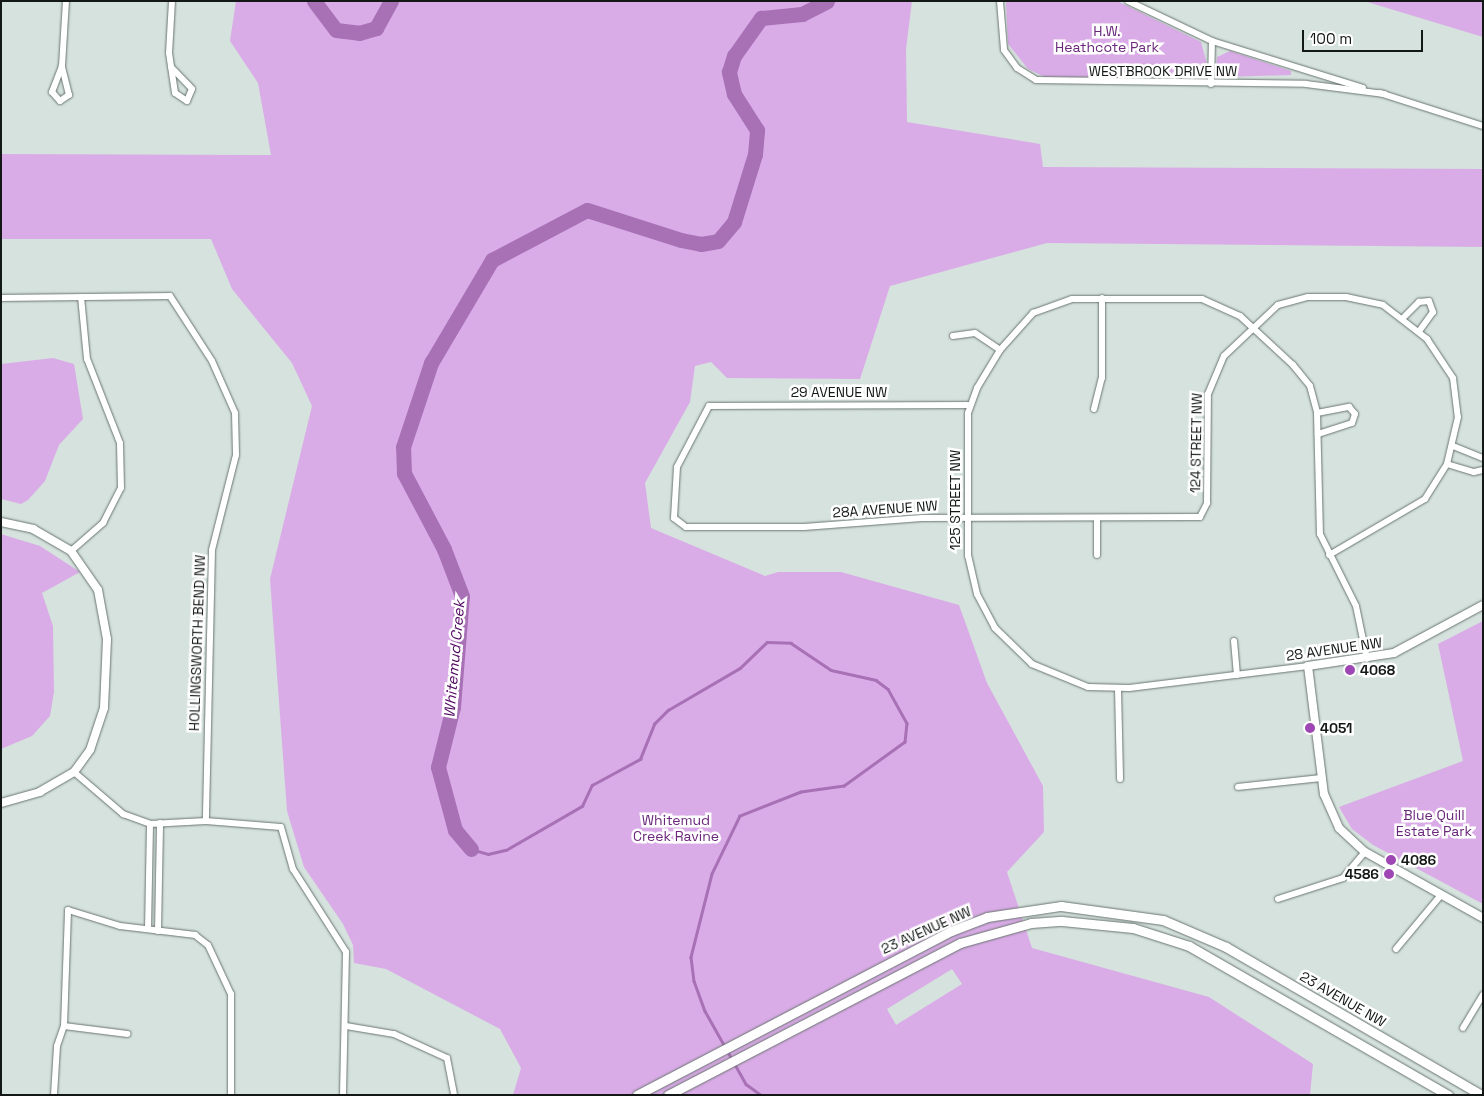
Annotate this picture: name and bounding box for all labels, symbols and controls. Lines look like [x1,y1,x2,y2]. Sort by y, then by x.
scale bar [1304,20,1425,52]
park label: H.W. Heathcote Park [1055,23,1159,56]
text: 100 m [1310,29,1352,48]
street label: WESTBROOK DRIVE NW [1089,63,1237,79]
street label: 29 AVENUE NW [791,384,887,400]
street label: 124 STREET NW [1187,393,1205,493]
street label: 125 STREET NW [947,450,963,550]
street label: 28A AVENUE NW [832,497,938,521]
street label: HOLLINGSWORTH BEND NW [186,555,208,731]
water label: Whitemud Creek [440,600,468,718]
street label: 28 AVENUE NW [1285,634,1383,664]
place label: 4068 [1360,662,1395,678]
marker: 4068 [1344,664,1356,676]
place label: 4051 [1320,720,1352,736]
marker: 4051 [1304,722,1316,734]
park label: Blue Quill Estate Park [1396,807,1472,840]
park label: Whitemud Creek Ravine [633,812,719,844]
place label: 4086 [1401,852,1436,868]
marker: 4086 [1385,854,1397,866]
place label: 4586 [1345,866,1379,882]
marker: 4586 [1383,868,1395,880]
street label: 23 AVENUE NW [878,903,974,957]
street label: 23 AVENUE NW [1297,968,1389,1030]

